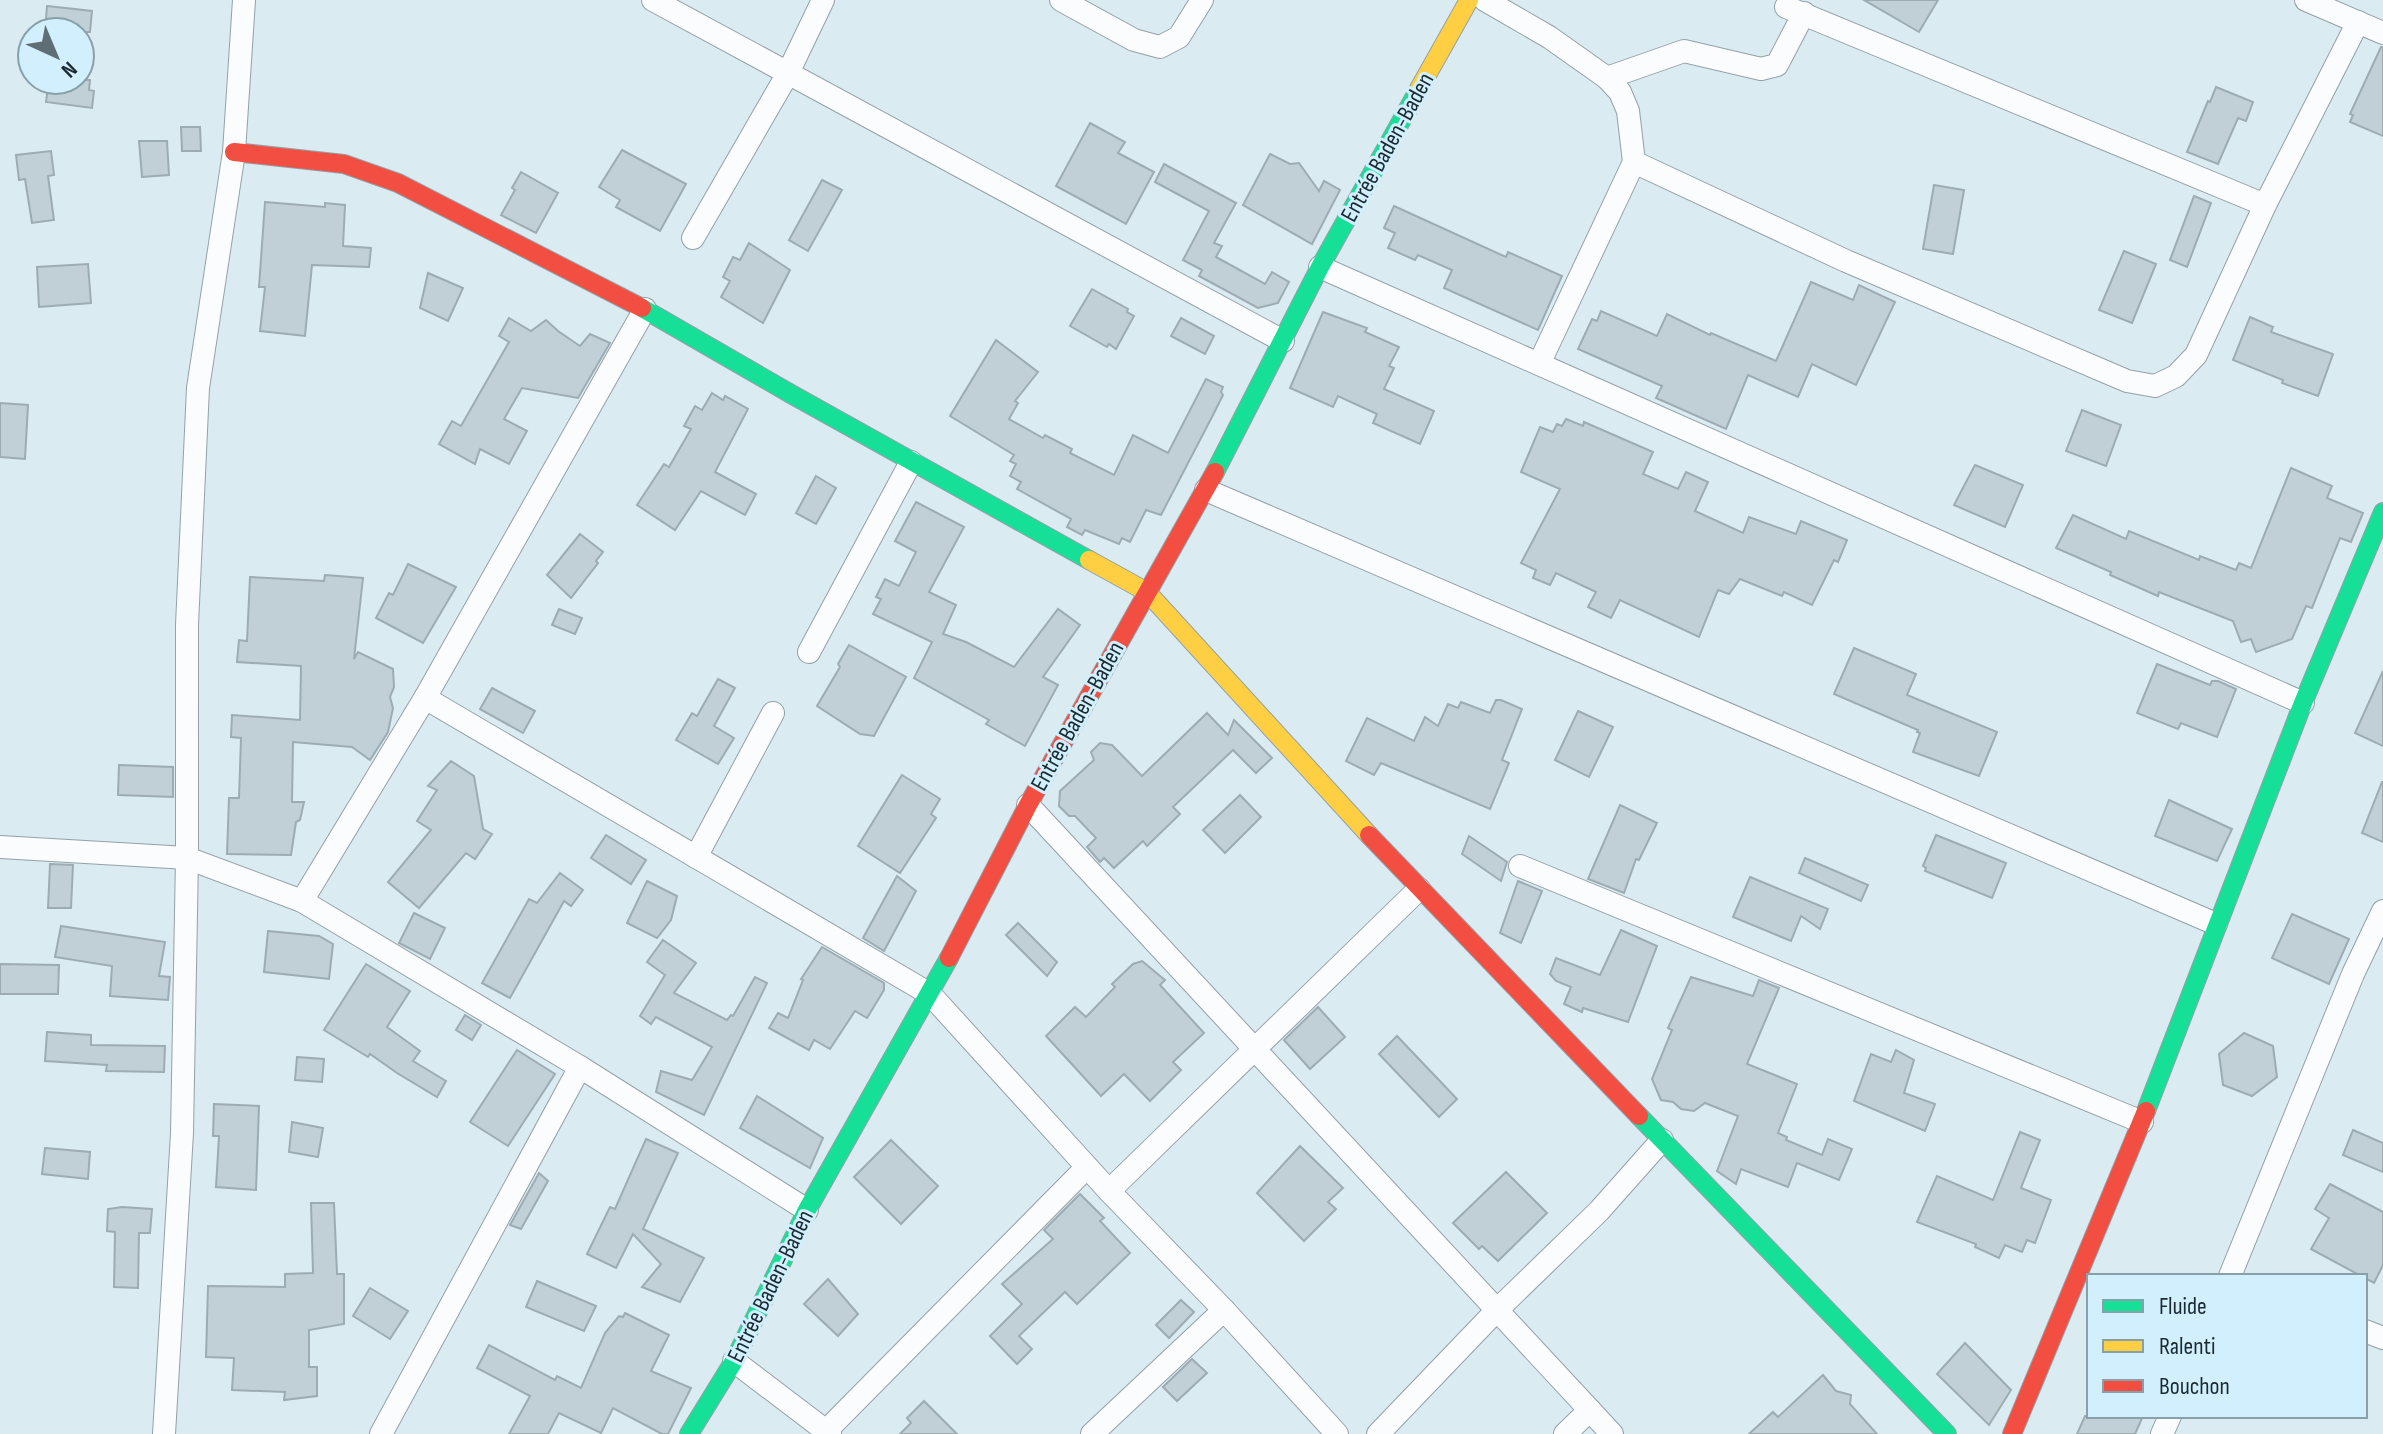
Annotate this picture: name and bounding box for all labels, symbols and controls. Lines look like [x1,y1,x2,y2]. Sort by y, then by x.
north arrow [16,16,96,96]
text: N [55,56,82,83]
street label: Entrée Baden-Baden [1335,68,1440,227]
street label: Entrée Baden-Baden [1025,637,1130,796]
street label: Entrée Baden-Baden [721,1205,820,1367]
legend [2087,1274,2367,1418]
text: Fluide [2159,1292,2207,1321]
text: Ralenti [2159,1332,2215,1361]
text: Bouchon [2159,1372,2230,1401]

